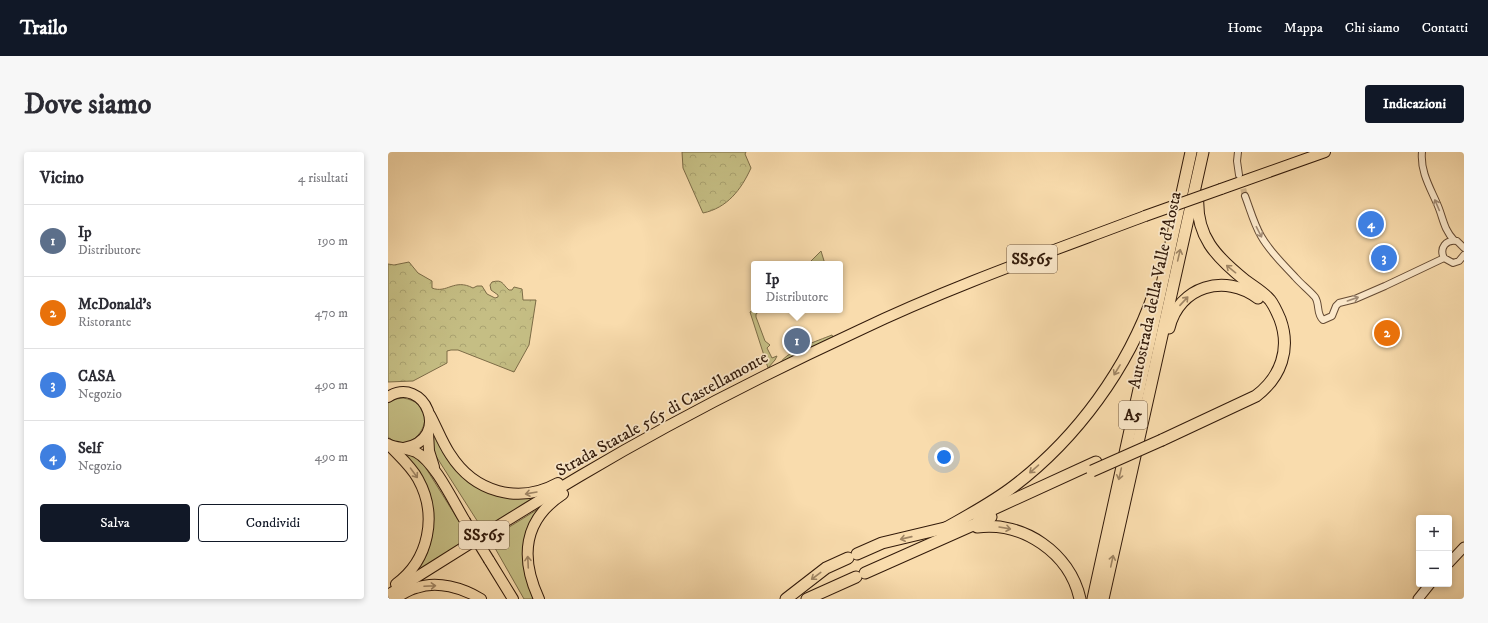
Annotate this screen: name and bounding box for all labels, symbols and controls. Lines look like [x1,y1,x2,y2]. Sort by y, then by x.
text: Trailo [20,17,67,40]
text: Home [1227,19,1262,37]
text: Mappa [1284,19,1323,37]
text: Chi siamo [1345,19,1400,37]
text: Contatti [1422,19,1468,37]
button: Indicazioni [1365,85,1464,123]
text: Dove siamo [24,87,151,122]
text: Vicino [40,167,84,189]
text: 4 risultati [298,170,348,186]
street label: Autostrada della Valle d'Aosta [1123,189,1187,391]
one-way arrow [1433,200,1440,212]
pin: 4 [1358,209,1384,239]
text: Ip [78,223,92,242]
one-way arrow [1256,226,1263,238]
text: 1 [51,233,55,249]
text: 190 m [317,233,348,249]
text: Distributore [78,242,141,258]
pin: 3 [1371,243,1397,273]
road number: SS565 [1007,245,1057,273]
one-way arrow [1176,249,1184,262]
popup [751,261,843,313]
one-way arrow [1226,264,1236,273]
text: Ip [766,270,779,289]
text: Distributore [766,289,828,305]
text: McDonald's [78,295,151,314]
one-way arrow [1346,295,1359,302]
one-way arrow [1179,296,1188,307]
text: 2 [50,305,56,321]
text: 470 m [315,305,348,321]
text: Ristorante [78,314,131,330]
pin: 2 [1374,318,1400,348]
pin: 1 [784,326,810,356]
street label: Strada Statale 565 di Castellamonte [552,346,772,482]
one-way arrow [1113,364,1121,376]
text: CASA [78,367,115,386]
text: 3 [51,377,55,393]
text: 490 m [314,377,348,393]
text: Negozio [78,386,122,402]
road number: A5 [1119,401,1147,429]
text: Self [78,439,101,458]
your location [934,447,954,467]
text: 4 [49,449,57,465]
text: 490 m [314,449,348,465]
text: Negozio [78,458,122,474]
one-way arrow [1028,465,1039,474]
one-way arrow [410,467,418,478]
one-way arrow [1116,468,1124,481]
one-way arrow [525,489,538,497]
button: Salva [40,504,190,542]
button: Condividi [198,504,348,542]
map controls [1416,515,1452,587]
button: + [1416,515,1452,551]
road number: SS565 [459,521,509,549]
one-way arrow [998,524,1011,532]
one-way arrow [900,534,913,542]
button: − [1416,551,1452,587]
one-way arrow [1108,555,1116,568]
one-way arrow [524,556,531,569]
one-way arrow [810,572,821,581]
one-way arrow [423,582,436,589]

